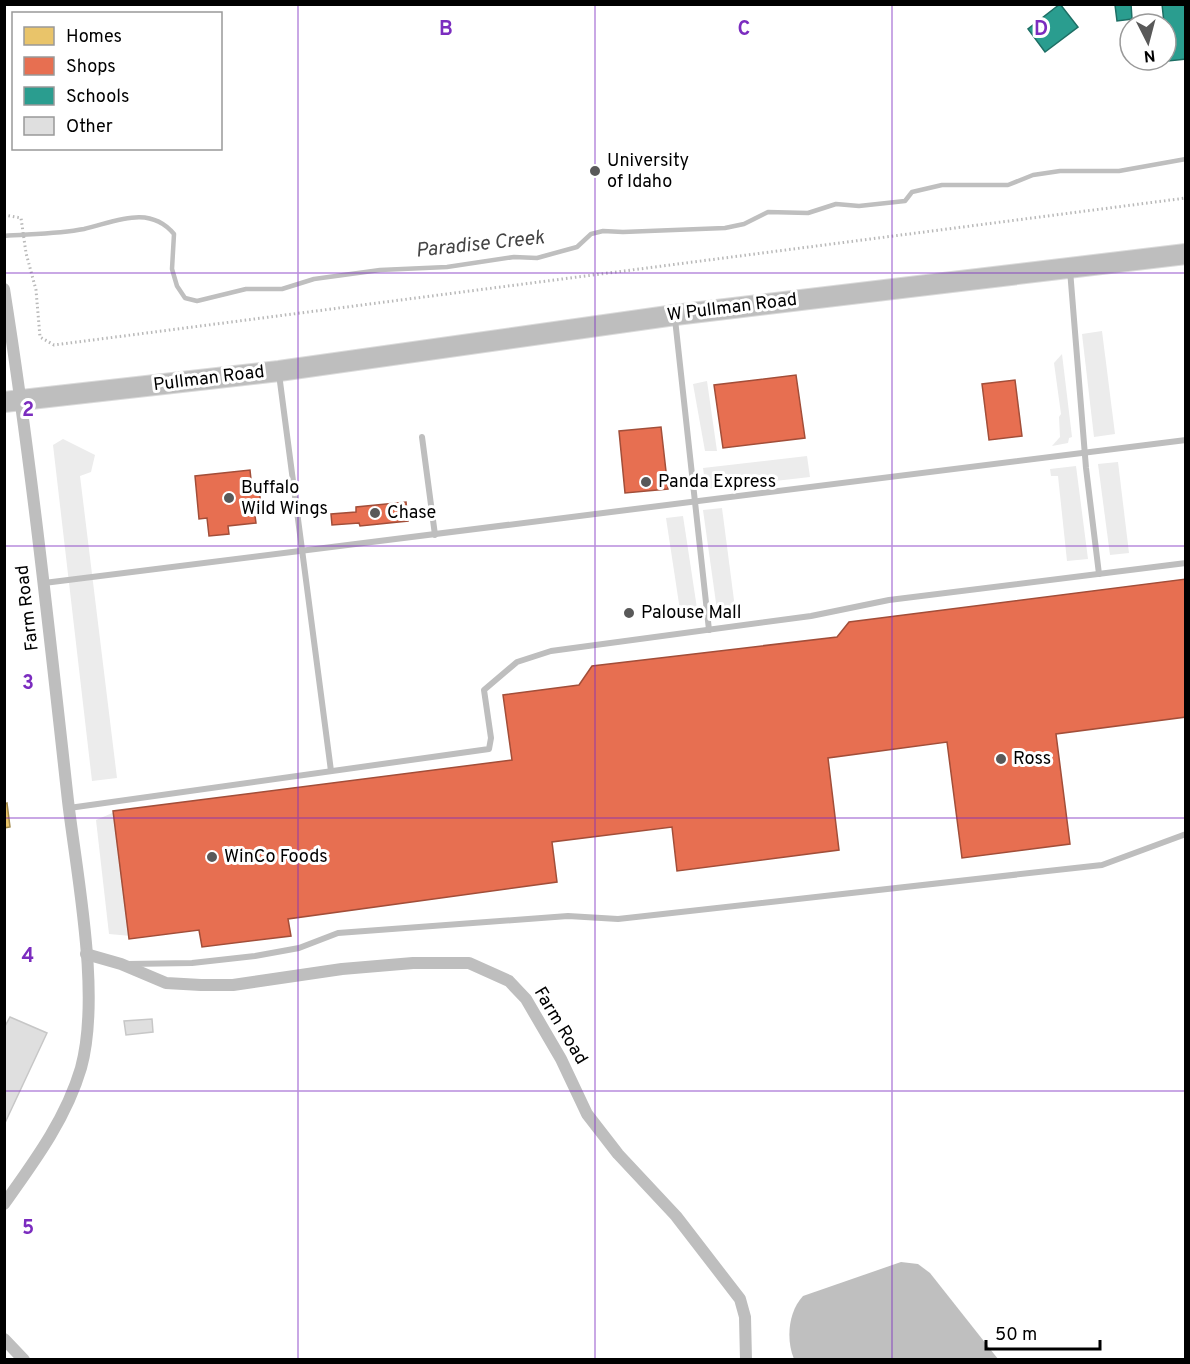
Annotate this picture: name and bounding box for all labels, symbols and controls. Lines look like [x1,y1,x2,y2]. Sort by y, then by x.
legend [12,12,222,150]
north arrow [1118,12,1178,72]
text: B [439,17,453,43]
text: C [738,17,750,43]
text: D [1034,17,1048,43]
text: Homes [66,26,122,49]
text: N [1143,44,1156,65]
text: Shops [66,56,116,79]
text: Schools [66,86,129,109]
text: Other [66,116,113,139]
place label: University of Idaho [607,150,689,194]
marker: University of Idaho [588,164,602,178]
water label: Paradise Creek [414,225,547,265]
street label: W Pullman Road [666,289,798,327]
street label: Pullman Road [152,361,266,397]
text: 2 [22,398,34,424]
place label: Panda Express [658,471,776,494]
marker: Panda Express [639,475,653,489]
place label: Buffalo Wild Wings [241,477,328,521]
marker: Buffalo Wild Wings [222,491,236,505]
place label: Chase [387,502,436,525]
marker: Chase [368,506,382,520]
street label: Farm Road [11,564,45,652]
place label: Palouse Mall [641,602,741,625]
marker: Palouse Mall [622,606,636,620]
text: 3 [22,671,34,697]
place label: Ross [1013,748,1051,771]
marker: Ross [994,752,1008,766]
place label: WinCo Foods [224,846,328,869]
marker: WinCo Foods [205,850,219,864]
text: 4 [22,944,34,970]
street label: Farm Road [528,983,592,1069]
text: 5 [22,1216,34,1242]
scale bar [986,1313,1100,1351]
text: 50 m [995,1324,1037,1347]

